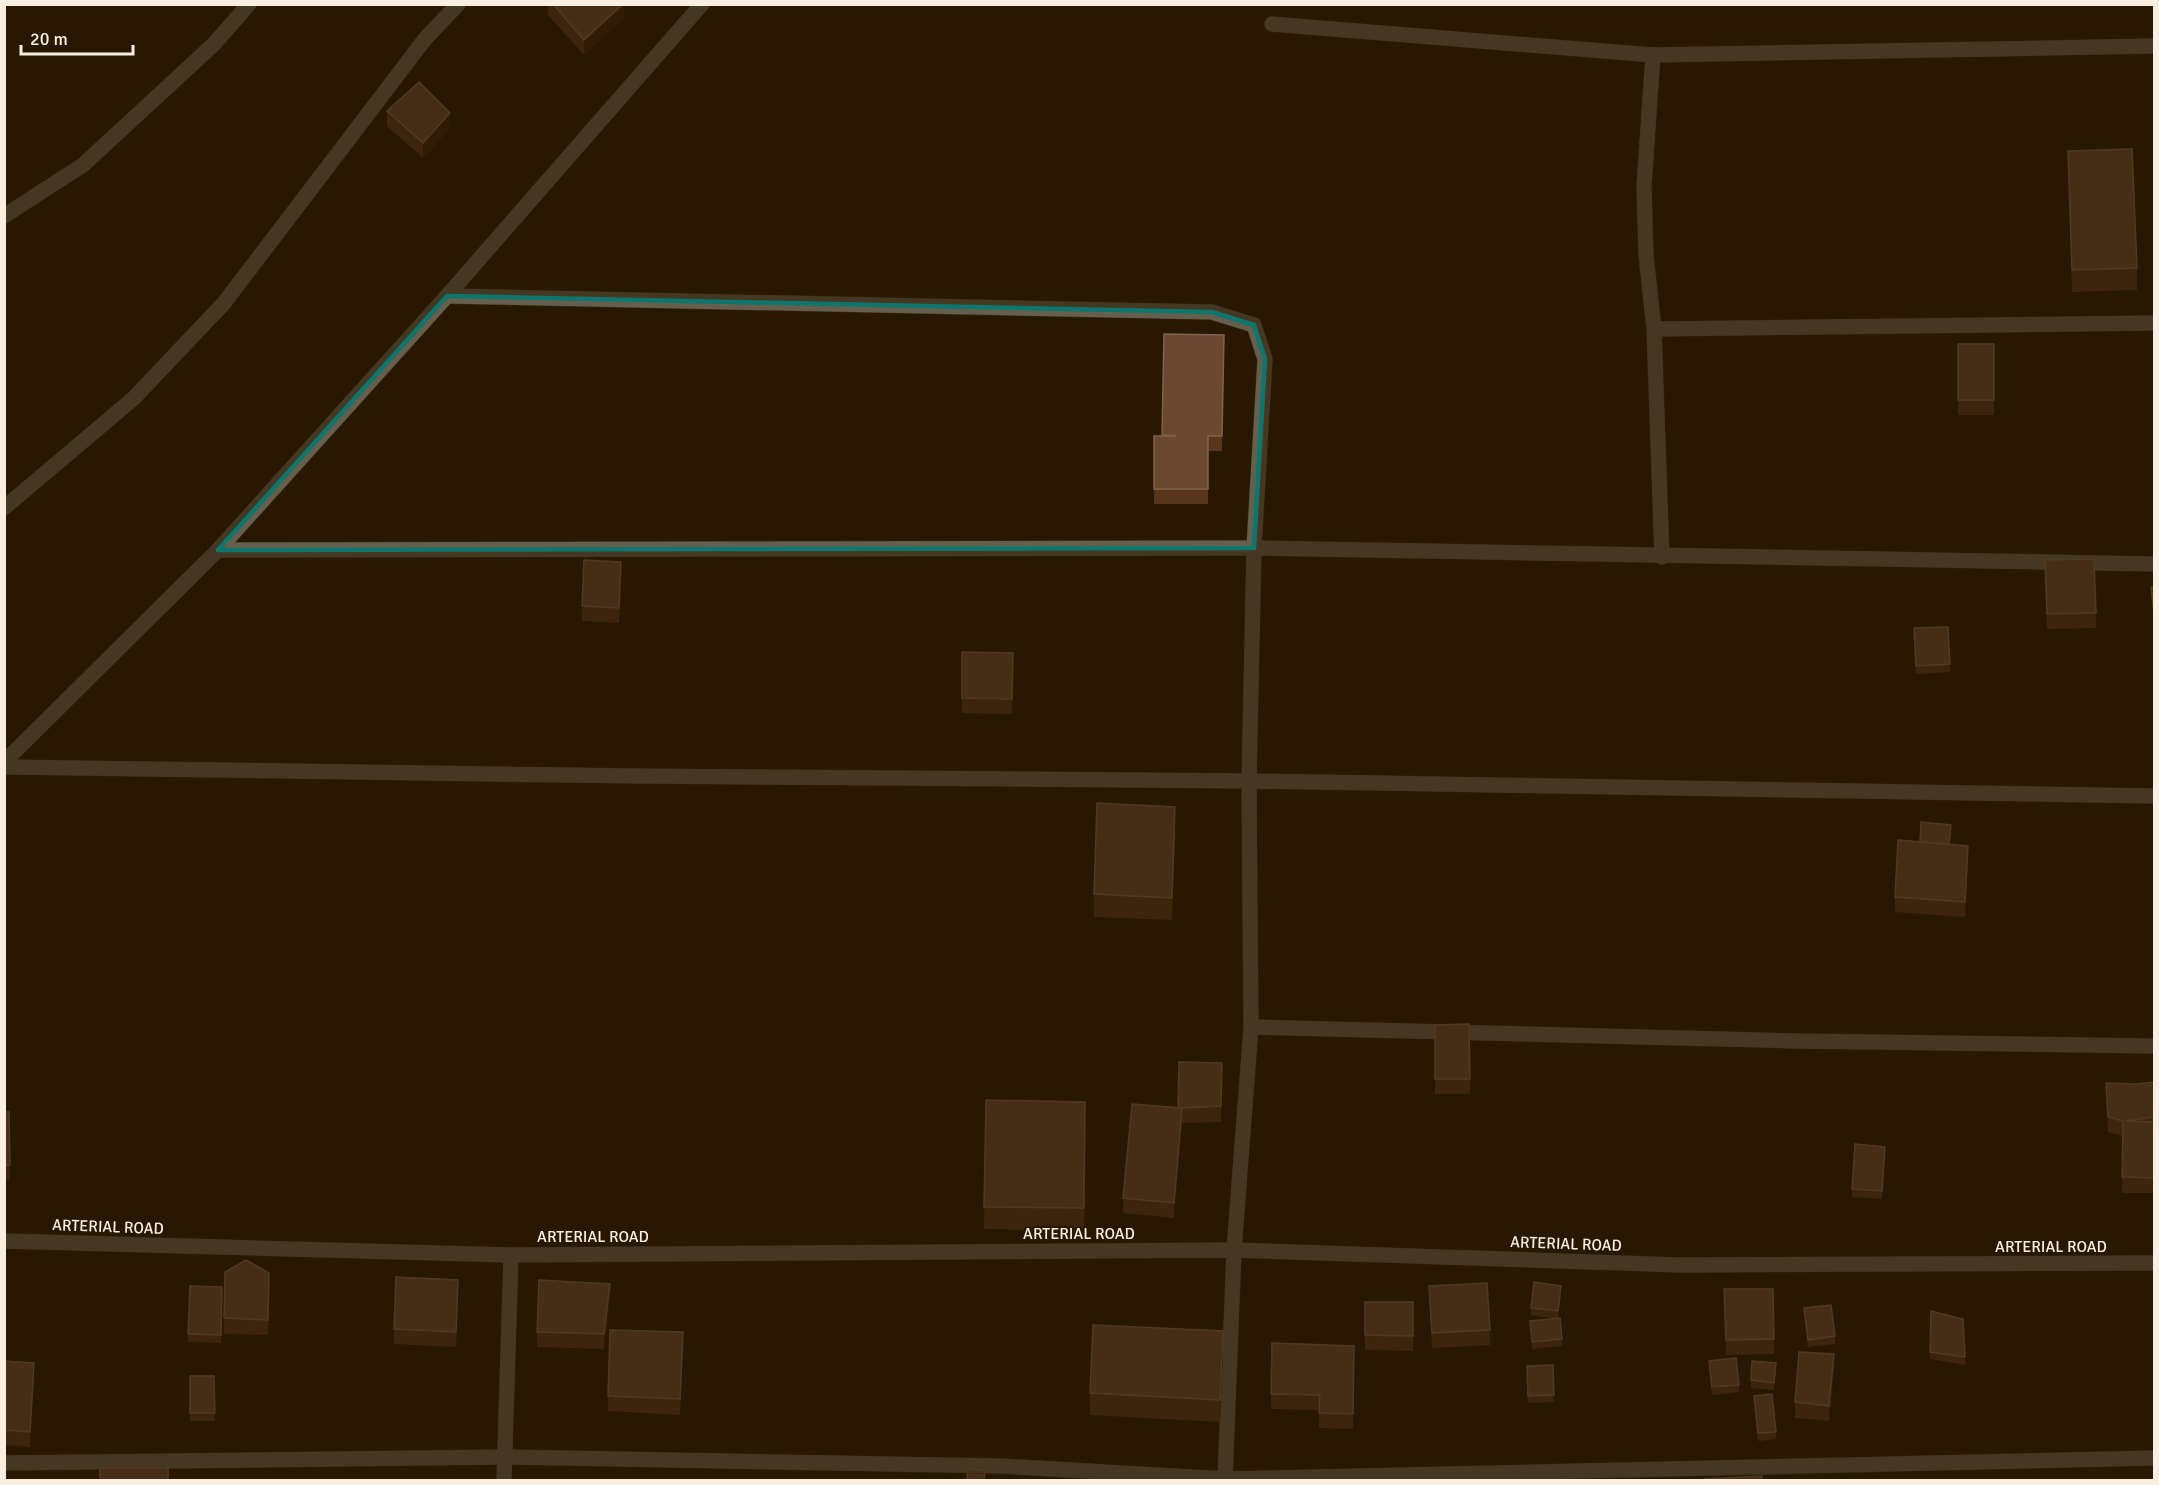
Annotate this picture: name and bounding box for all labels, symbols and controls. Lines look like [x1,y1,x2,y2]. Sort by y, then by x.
scale bar [21,18,134,56]
text: 20 m [30,28,68,50]
street label: ARTERIAL ROAD [52,1215,164,1239]
street label: ARTERIAL ROAD [1023,1224,1135,1244]
street label: ARTERIAL ROAD [537,1227,649,1247]
street label: ARTERIAL ROAD [1510,1232,1622,1256]
street label: ARTERIAL ROAD [1995,1237,2107,1257]

